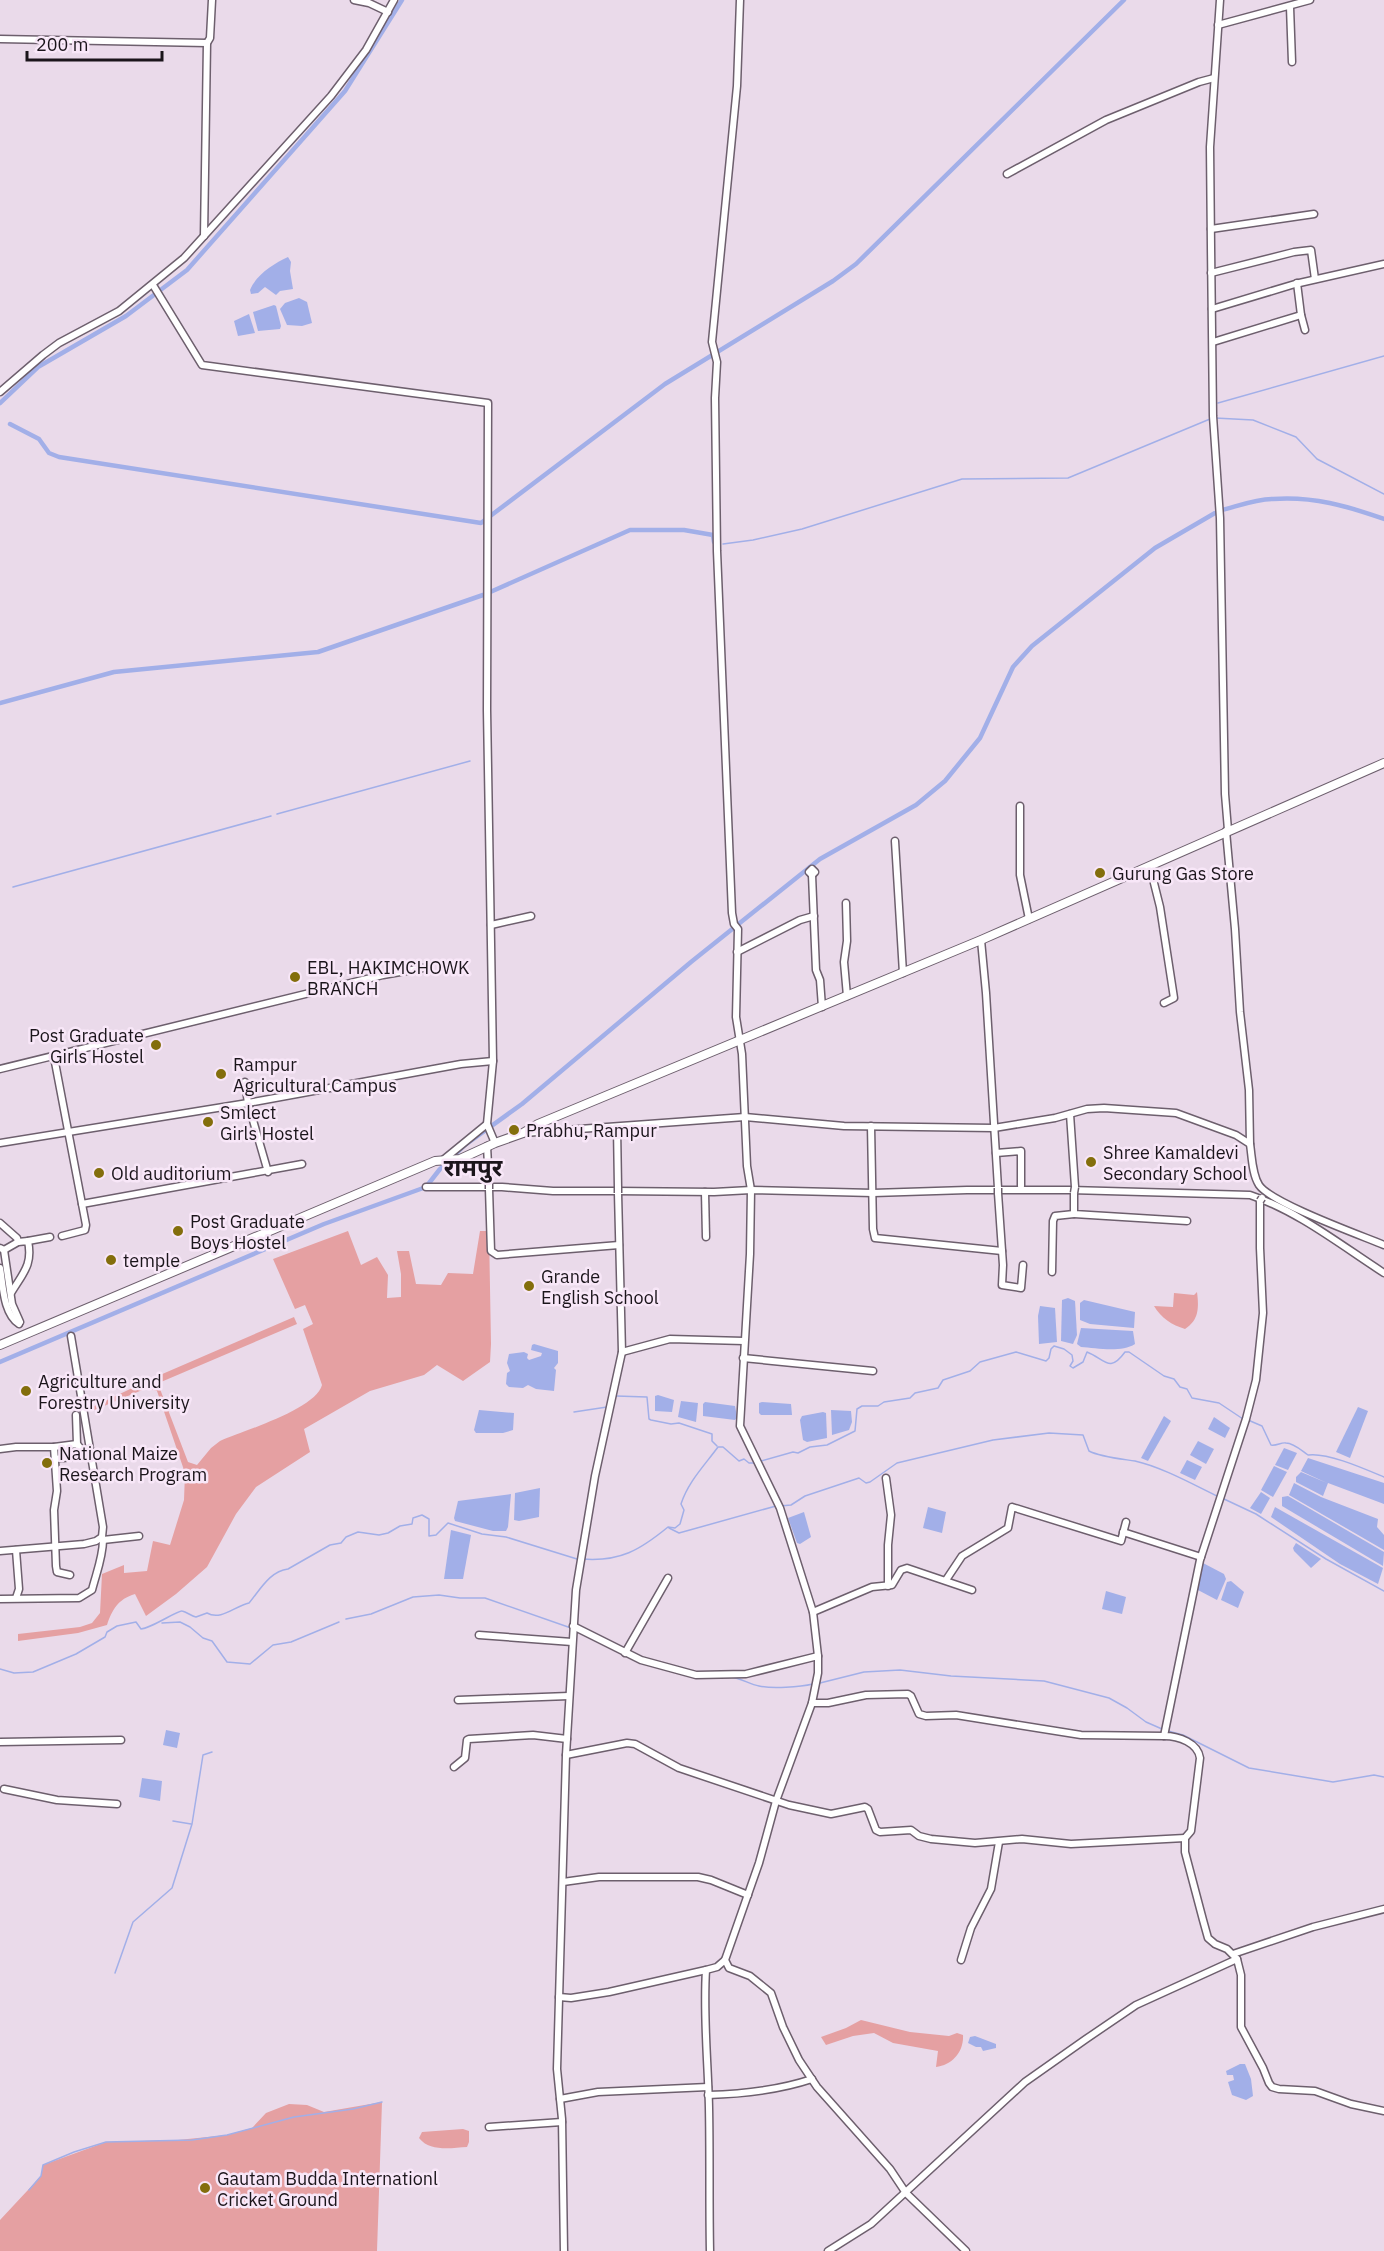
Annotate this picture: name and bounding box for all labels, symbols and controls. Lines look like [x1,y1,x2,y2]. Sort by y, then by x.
scale bar [27,24,162,62]
text: 200 m [36,33,88,56]
place label: Gurung Gas Store [1112,862,1254,885]
marker: Gurung Gas Store [1093,866,1107,880]
place label: EBL, HAKIMCHOWK BRANCH [307,956,470,1000]
marker: EBL, HAKIMCHOWK BRANCH [288,970,302,984]
place label: Post Graduate Girls Hostel [29,1024,144,1068]
marker: Post Graduate Girls Hostel [149,1038,163,1052]
place label: Rampur Agricultural Campus [233,1053,397,1097]
marker: Rampur Agricultural Campus [214,1067,228,1081]
place label: Smlect Girls Hostel [220,1101,314,1145]
marker: Smlect Girls Hostel [201,1115,215,1129]
place label: Prabhu, Rampur [526,1119,657,1142]
marker: Prabhu, Rampur [507,1123,521,1137]
place label: Shree Kamaldevi Secondary School [1103,1141,1248,1185]
district label: रामपुर [444,1151,503,1183]
marker: Shree Kamaldevi Secondary School [1084,1155,1098,1169]
place label: Old auditorium [111,1162,231,1185]
marker: Old auditorium [92,1166,106,1180]
place label: Post Graduate Boys Hostel [190,1210,305,1254]
marker: Post Graduate Boys Hostel [171,1224,185,1238]
place label: temple [123,1249,180,1272]
marker: temple [104,1253,118,1267]
place label: Grande English School [541,1265,659,1309]
marker: Grande English School [522,1279,536,1293]
place label: Agriculture and Forestry University [38,1370,190,1414]
marker: Agriculture and Forestry University [19,1384,33,1398]
place label: National Maize Research Program [59,1442,207,1486]
marker: National Maize Research Program [40,1456,54,1470]
place label: Gautam Budda Internationl Cricket Ground [217,2167,438,2211]
marker: Gautam Budda Internationl Cricket Ground [198,2181,212,2195]

